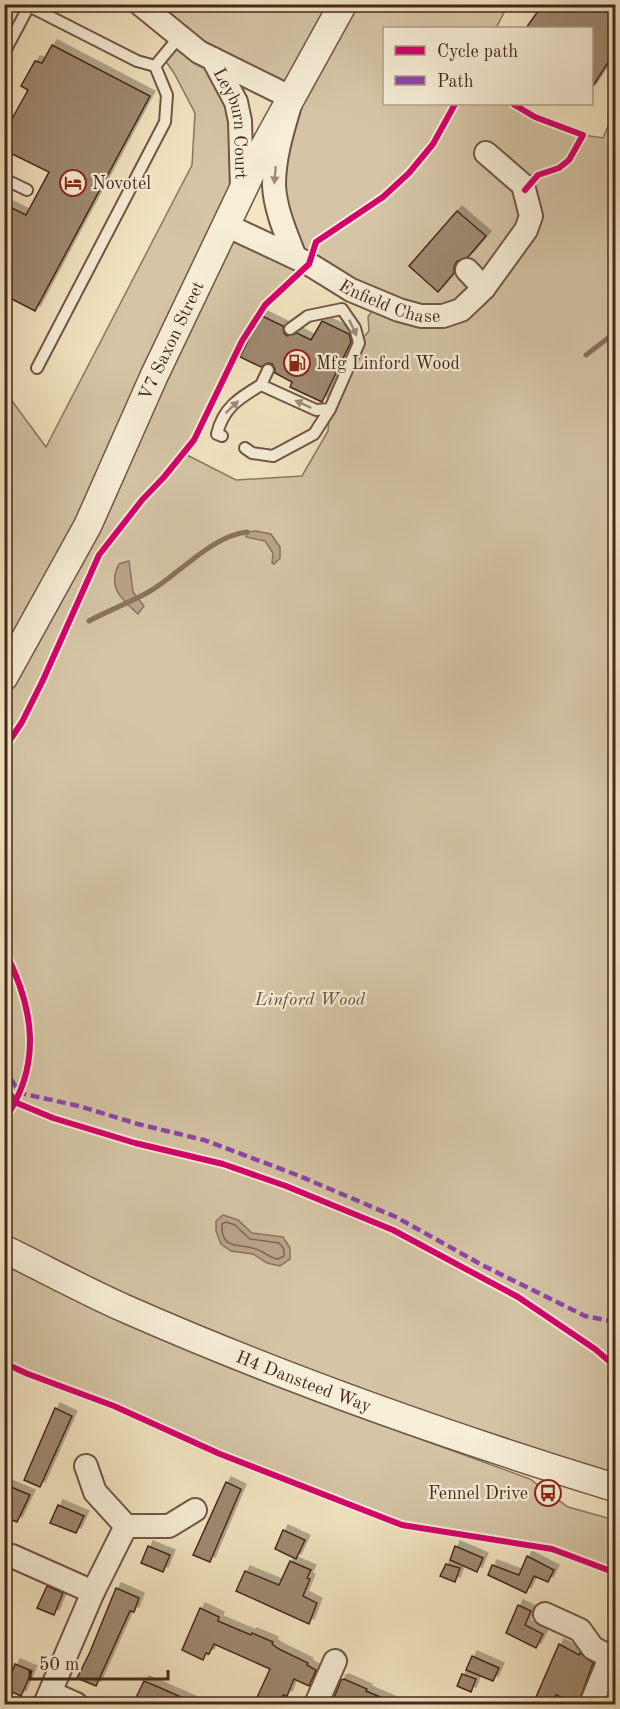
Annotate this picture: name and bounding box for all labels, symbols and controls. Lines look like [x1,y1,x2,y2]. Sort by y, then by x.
legend [383,27,593,105]
text: Cycle path [437,43,518,61]
street label: Leyburn Court [210,65,250,180]
text: Path [437,73,474,91]
one-way arrow [270,166,280,185]
hotel icon: Novotel [58,168,88,198]
place label: Novotel [92,175,151,193]
street label: Enfield Chase [335,277,440,326]
street label: V7 Saxon Street [136,278,208,403]
one-way arrow [348,319,358,337]
fuel station icon: Mfg Linford Wood [282,348,312,378]
place label: Mfg Linford Wood [316,355,460,373]
one-way arrow [224,400,238,414]
one-way arrow [294,400,311,409]
park label: Linford Wood [254,991,366,1009]
street label: H4 Dansteed Way [233,1348,374,1416]
bus stop icon: Fennel Drive [533,1478,563,1508]
place label: Fennel Drive [428,1485,528,1503]
scale bar [30,1643,168,1681]
text: 50 m [39,1656,79,1674]

